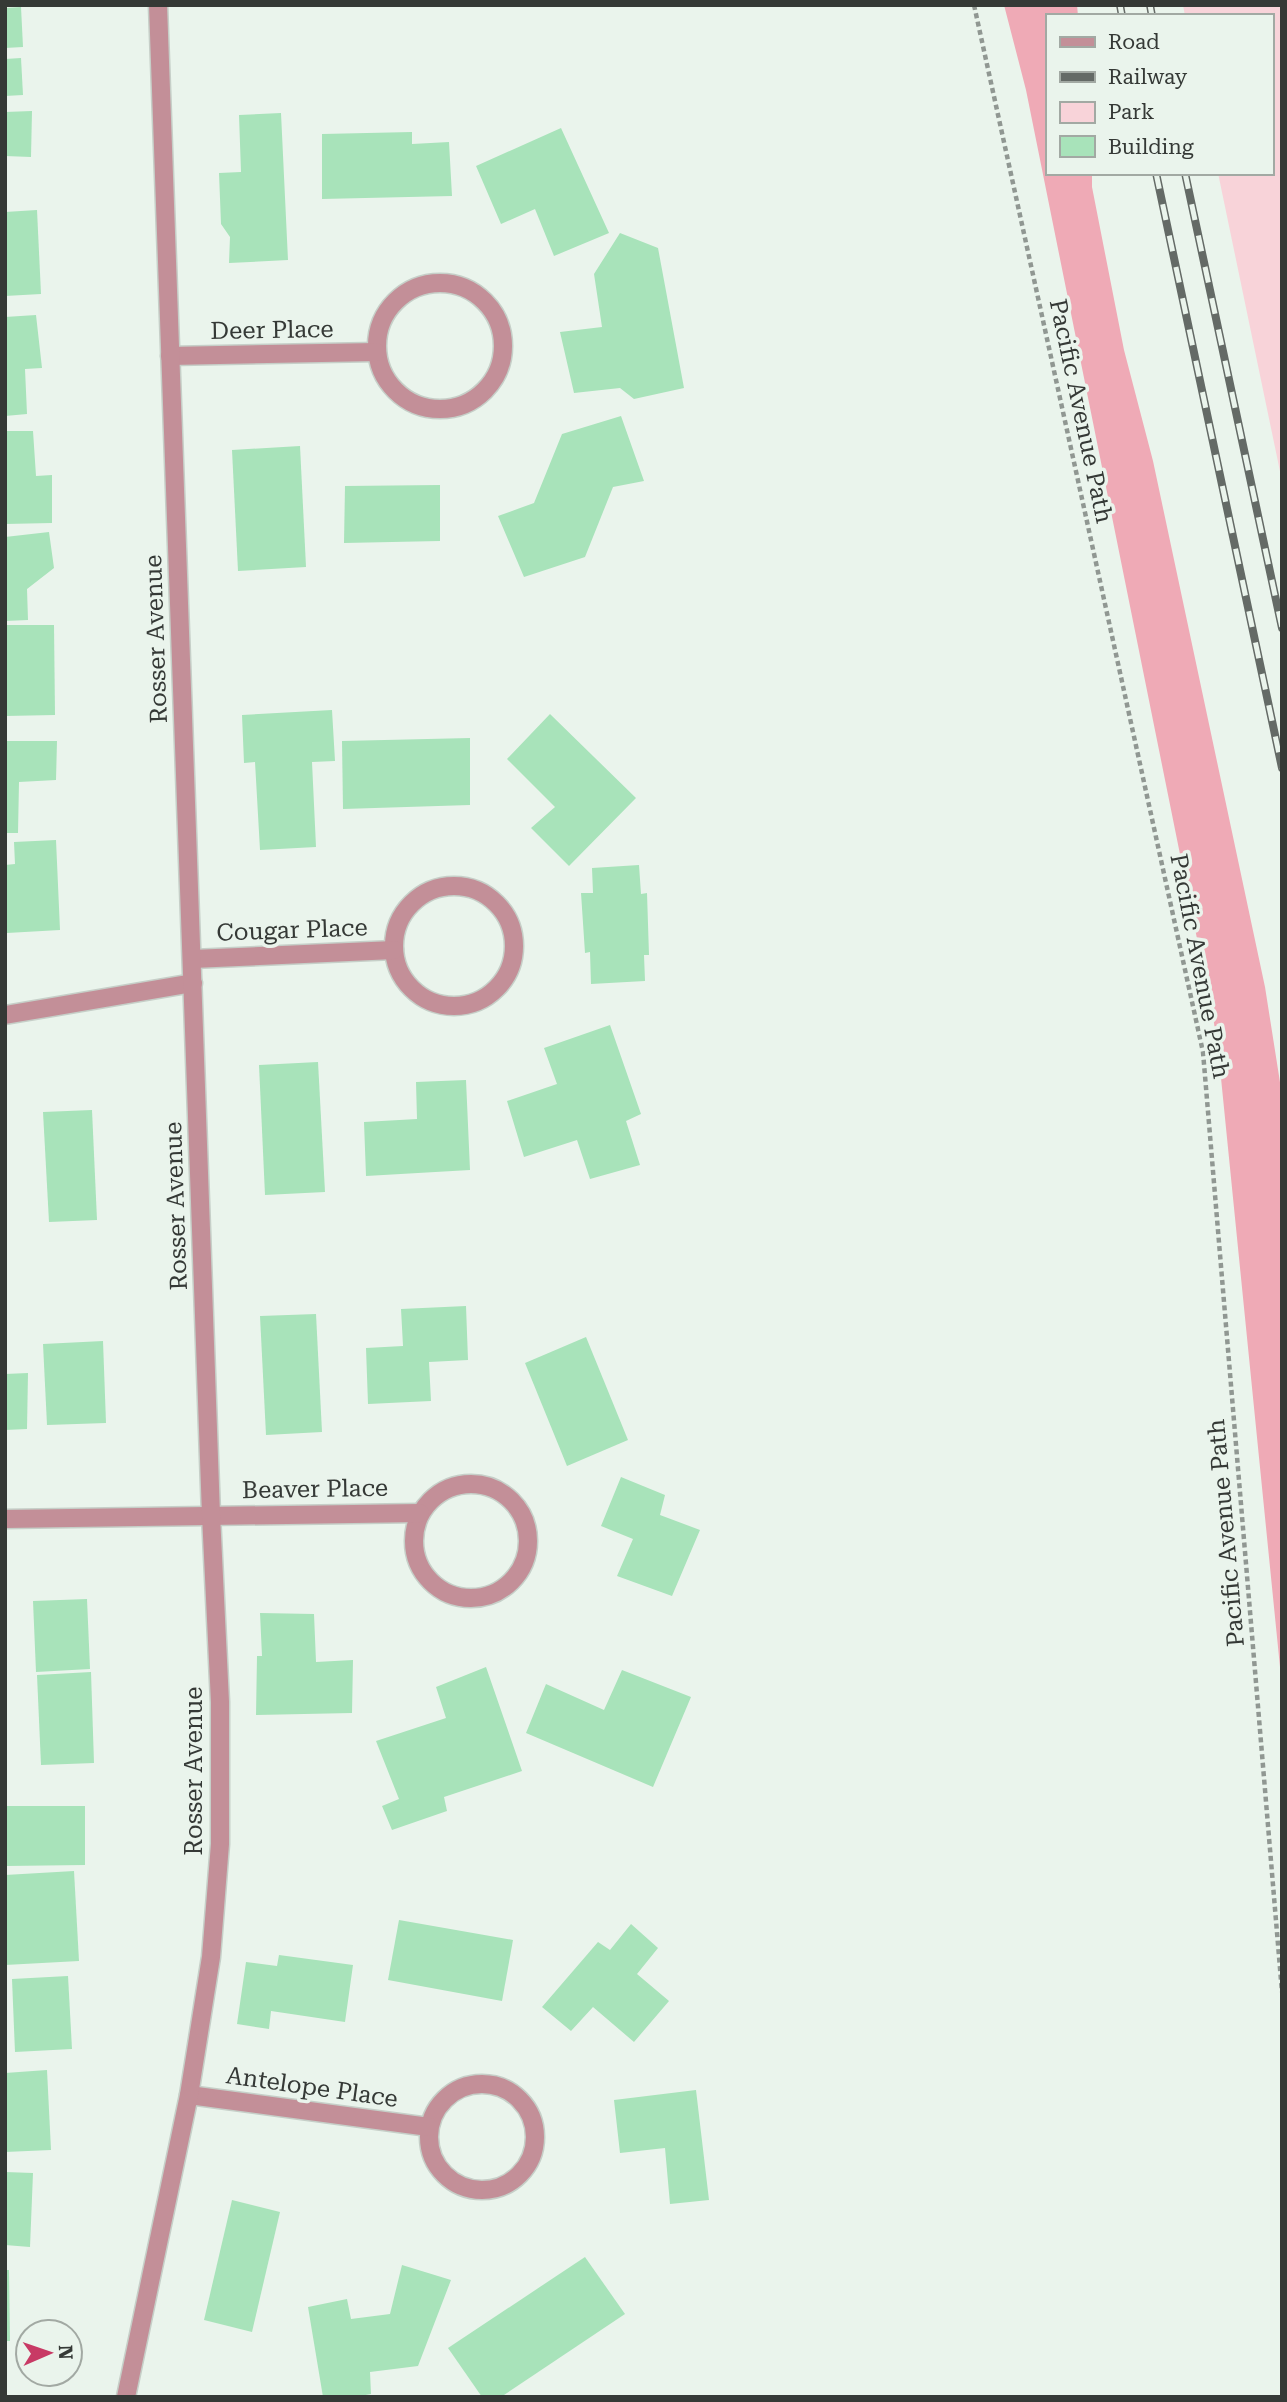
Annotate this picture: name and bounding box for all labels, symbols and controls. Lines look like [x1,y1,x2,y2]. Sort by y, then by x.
legend [1046,14,1273,175]
text: Road [1108,30,1160,54]
text: Railway [1108,65,1188,89]
text: Park [1108,100,1154,124]
text: Building [1108,135,1194,159]
street label: Pacific Avenue Path [1044,296,1118,526]
street label: Deer Place [210,315,334,345]
street label: Rosser Avenue [139,554,173,724]
street label: Pacific Avenue Path [1164,851,1236,1081]
street label: Cougar Place [216,913,368,947]
street label: Rosser Avenue [159,1121,193,1291]
street label: Pacific Avenue Path [1202,1418,1250,1648]
street label: Beaver Place [242,1474,388,1504]
street label: Rosser Avenue [180,1687,208,1855]
street label: Antelope Place [224,2061,400,2113]
north arrow [14,2318,84,2388]
text: N [54,2345,77,2361]

